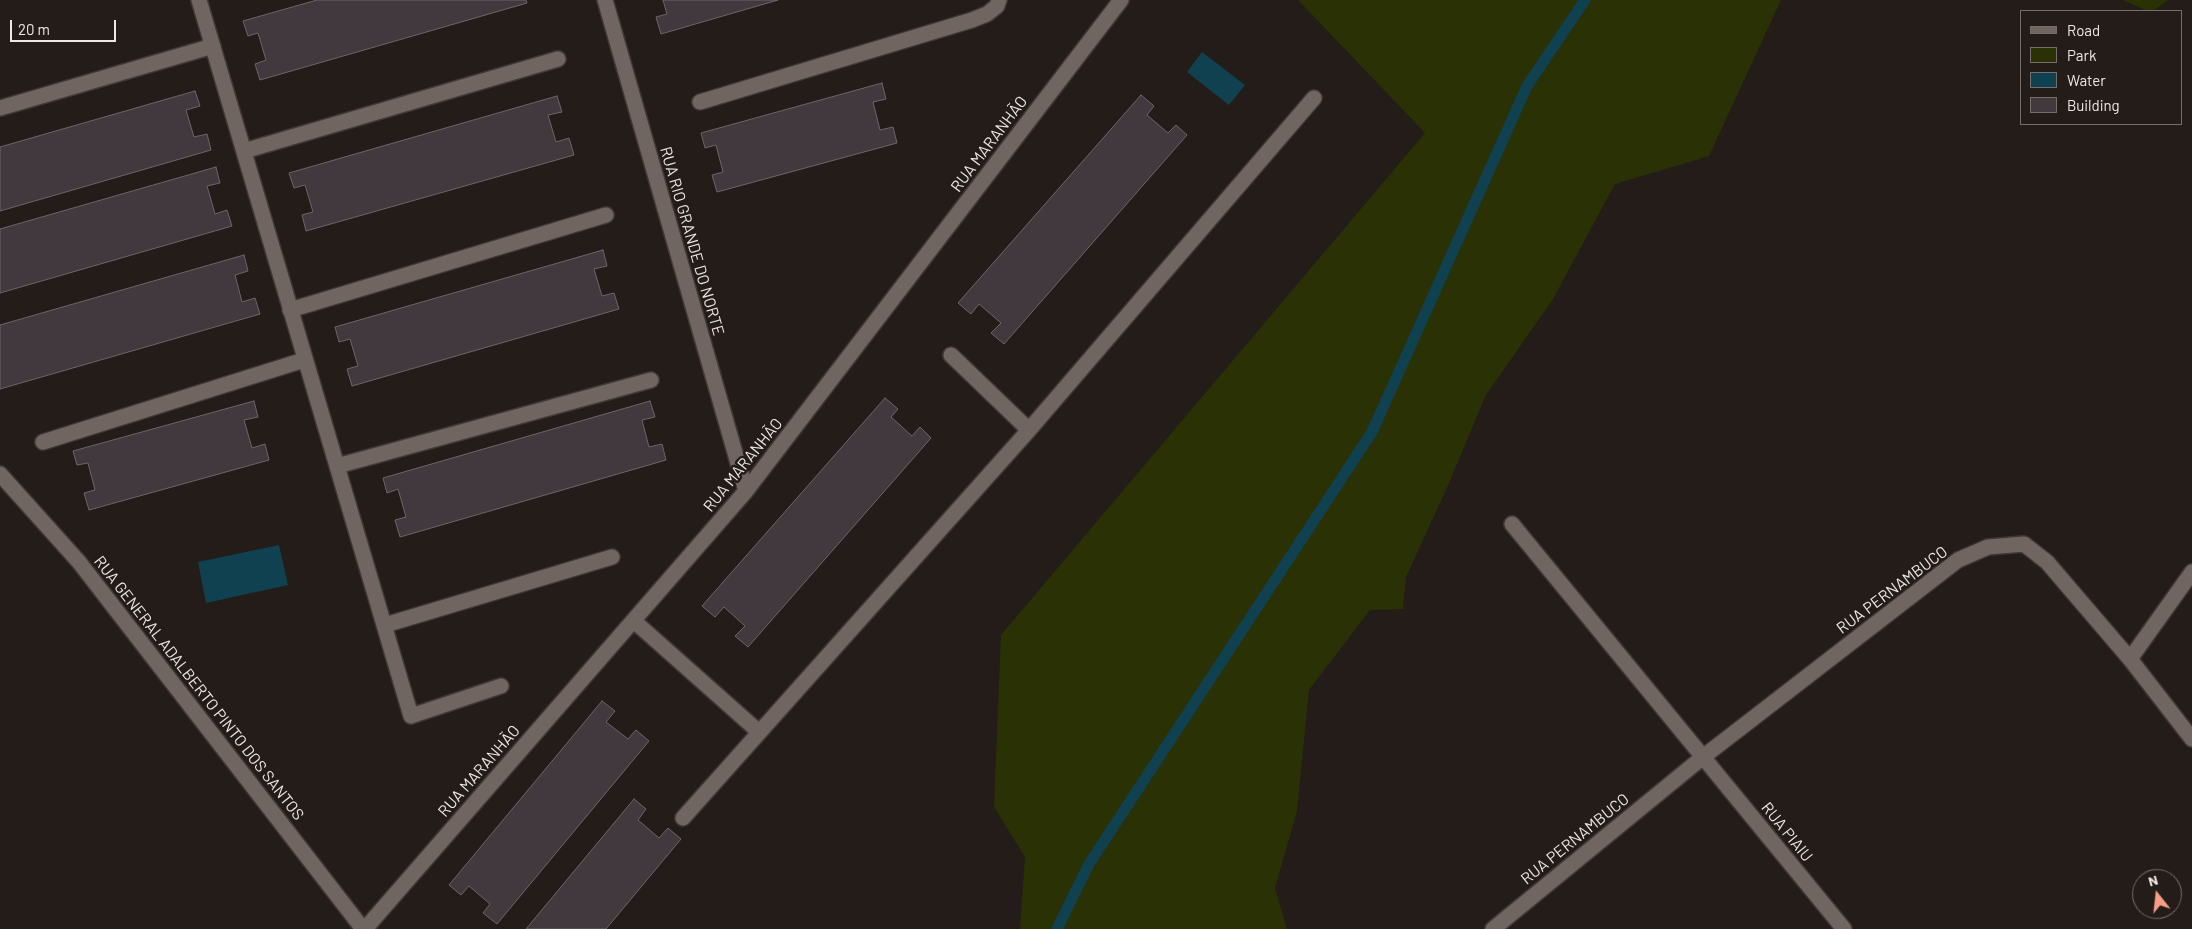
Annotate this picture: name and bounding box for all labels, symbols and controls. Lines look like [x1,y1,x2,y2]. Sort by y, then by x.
scale bar [12,10,119,42]
legend [2020,10,2182,125]
text: 20 m [18,20,50,38]
text: Road [2067,21,2100,39]
text: Park [2067,46,2096,64]
text: Water [2067,71,2106,89]
street label: RUA MARANHÃO [947,92,1031,196]
text: Building [2067,96,2120,114]
street label: RUA RIO GRANDE DO NORTE [656,144,728,338]
street label: RUA MARANHÃO [699,414,787,516]
street label: RUA PERNAMBUCO [1833,542,1951,638]
street label: RUA GENERAL ADALBERTO PINTO DOS SANTOS [90,552,308,824]
street label: RUA MARANHÃO [434,721,524,821]
street label: RUA PERNAMBUCO [1517,789,1633,889]
street label: RUA PIAIU [1757,798,1817,866]
north arrow [2132,869,2182,919]
text: N [2146,871,2160,890]

